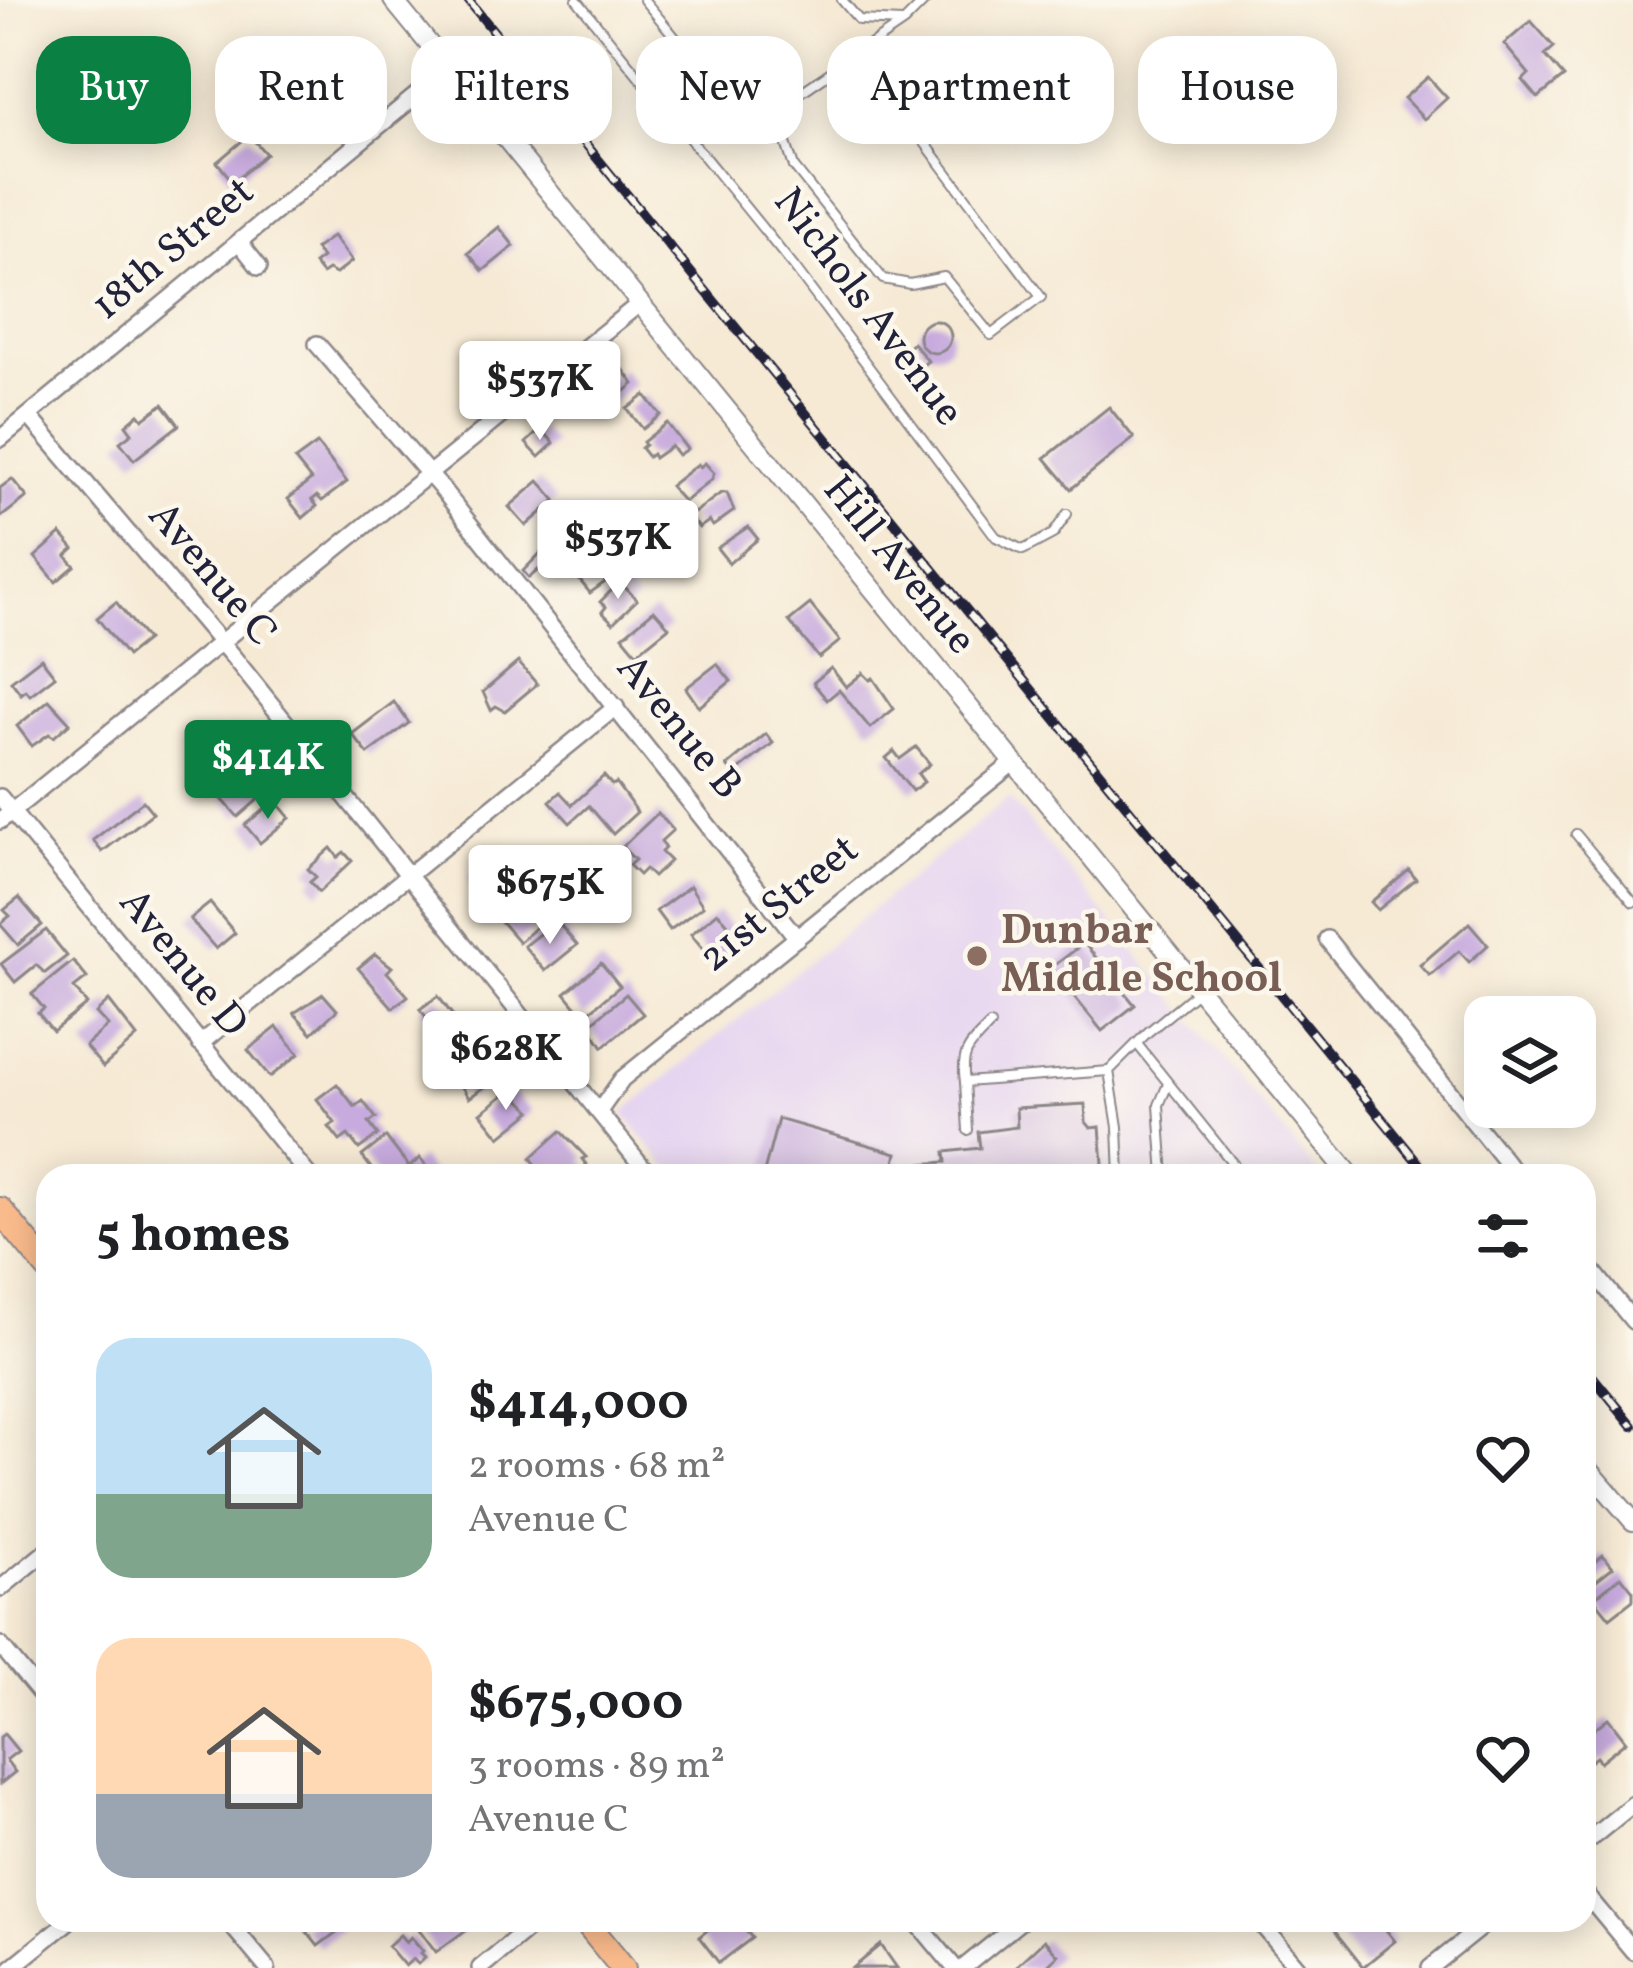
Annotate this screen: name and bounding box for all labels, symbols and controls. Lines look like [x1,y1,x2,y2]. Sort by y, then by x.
chip: Buy [36,36,191,144]
chip: Rent [215,36,387,144]
chip: Filters [411,36,612,144]
chip: New [636,36,803,144]
chip: Apartment [827,36,1114,144]
chip: House [1138,36,1337,144]
street label: 18th Street [80,164,268,336]
street label: Nichols Avenue [758,177,976,439]
pin: $537K [456,341,624,443]
text: $537K [486,353,594,407]
street label: Hill Avenue [807,464,989,668]
street label: Avenue C [133,490,289,660]
pin: $537K [534,500,702,602]
text: $537K [564,512,672,566]
street label: Avenue B [601,643,755,813]
pin: $414K [184,720,352,822]
text: $414K [212,732,324,786]
street label: 21st Street [688,822,872,988]
pin: $675K [466,845,634,947]
text: $675K [496,857,604,911]
street label: Avenue D [104,877,260,1051]
place label: Dunbar Middle School [1001,903,1282,1010]
marker: Dunbar Middle School [964,943,990,969]
map controls [1464,996,1596,1128]
button: layers [1464,996,1596,1128]
pin: $628K [422,1011,590,1113]
text: $628K [450,1023,562,1077]
text: 5 homes [96,1201,290,1272]
icon: filters [1470,1203,1536,1269]
text: $414,000 [468,1369,689,1440]
icon: home [192,1386,336,1530]
icon: heart [1470,1425,1536,1491]
text: 2 rooms · 68 m² [468,1440,725,1494]
text: Avenue C [468,1494,629,1548]
text: $675,000 [468,1669,683,1740]
icon: home [192,1686,336,1830]
icon: heart [1470,1725,1536,1791]
text: 3 rooms · 89 m² [468,1740,725,1794]
text: Avenue C [468,1794,629,1848]

